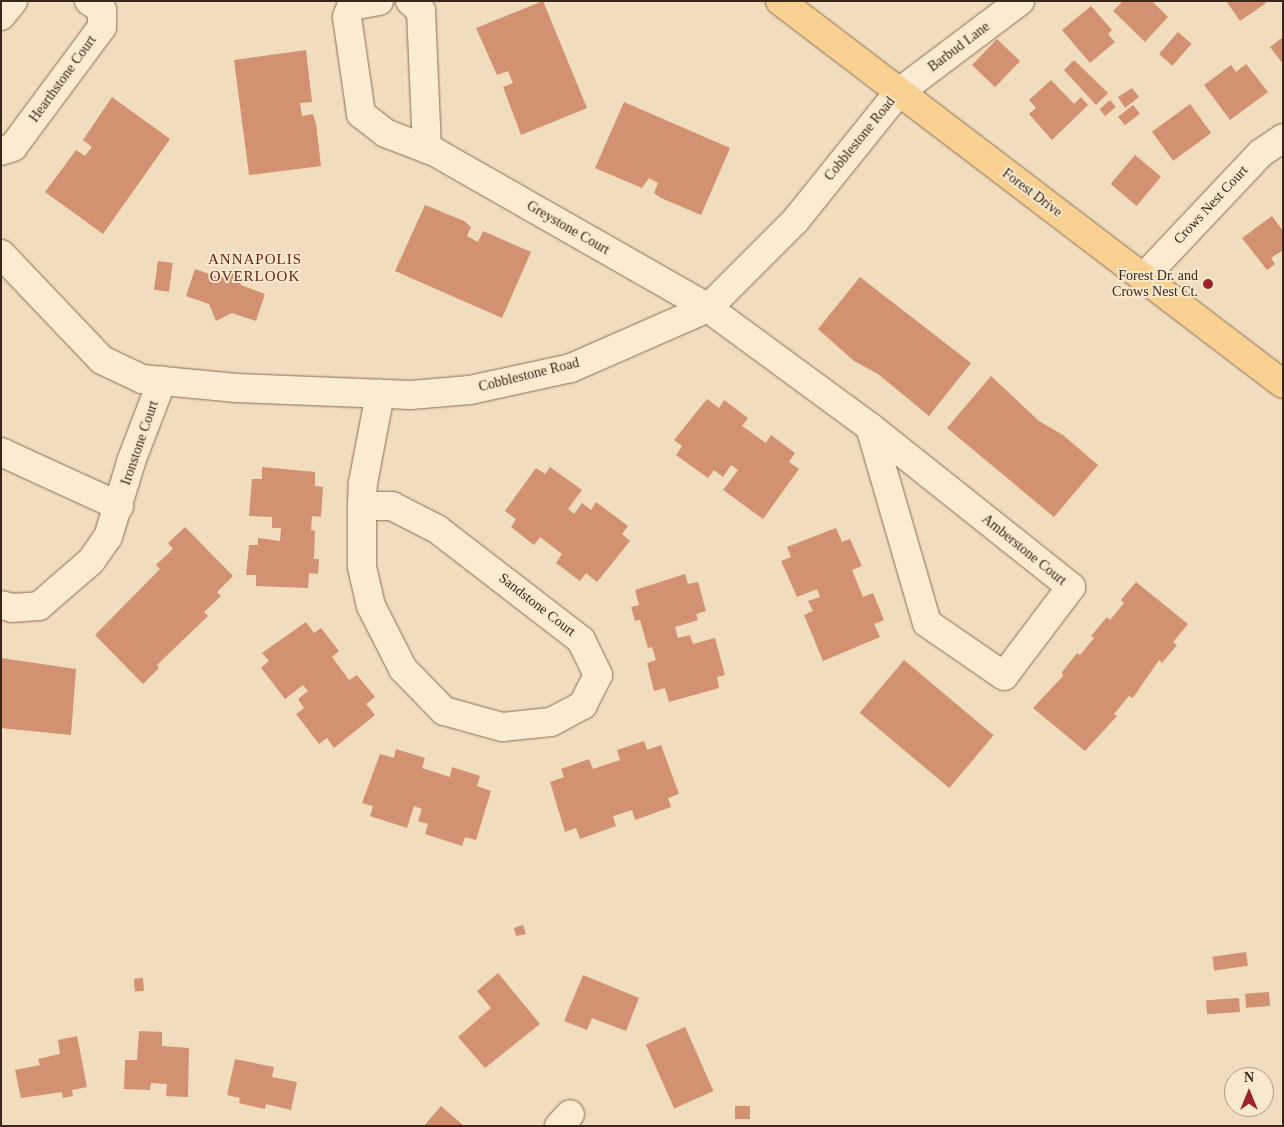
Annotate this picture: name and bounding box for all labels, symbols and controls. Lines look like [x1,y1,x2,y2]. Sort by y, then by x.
street label: Barbud Lane [925,18,993,76]
street label: Hearthstone Court [26,32,100,126]
street label: Cobblestone Road [821,94,899,184]
street label: Crows Nest Court [1170,162,1252,248]
street label: Forest Drive [999,165,1065,221]
street label: Greystone Court [524,197,612,259]
district label: ANNAPOLIS OVERLOOK [207,250,303,285]
place label: Forest Dr. and Crows Nest Ct. [1112,268,1198,300]
marker: Forest Dr. and Crows Nest Ct. [1202,278,1214,290]
street label: Cobblestone Road [477,354,581,396]
street label: Ironstone Court [118,399,162,487]
street label: Amberstone Court [978,511,1070,589]
street label: Sandstone Court [495,570,579,640]
north arrow [1224,1067,1274,1117]
text: N [1244,1070,1254,1085]

